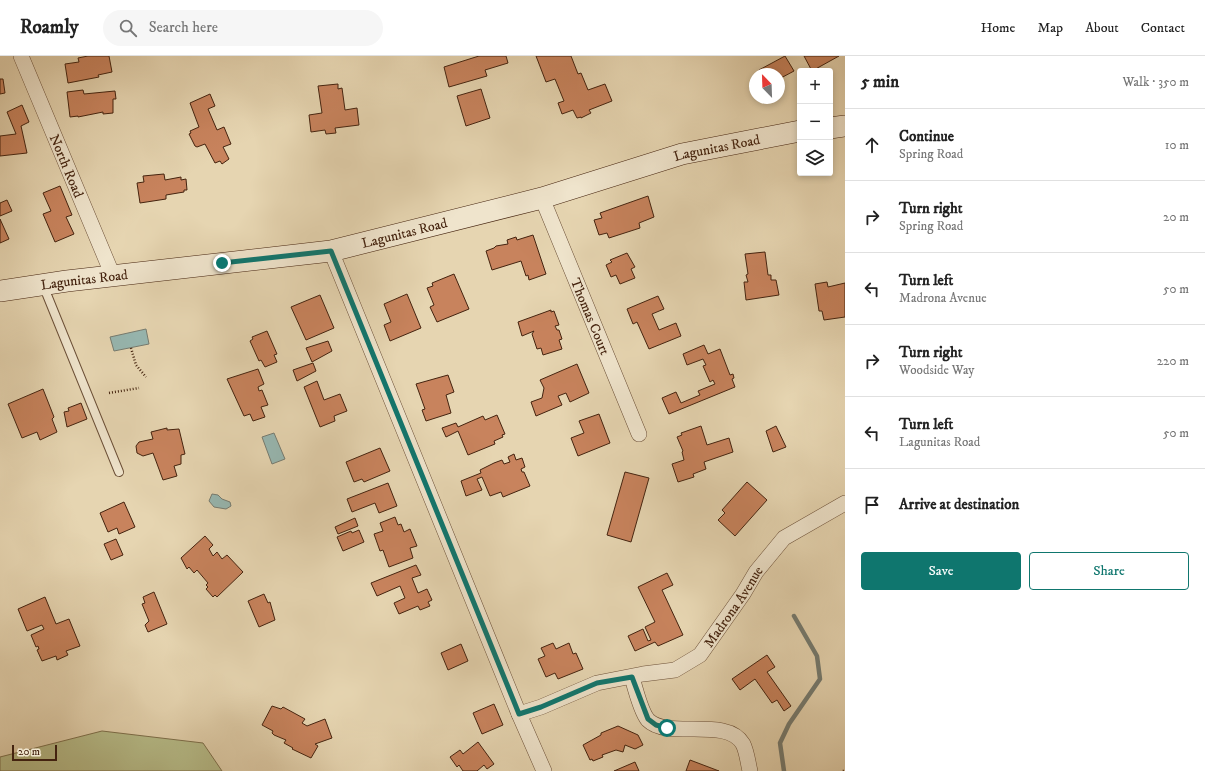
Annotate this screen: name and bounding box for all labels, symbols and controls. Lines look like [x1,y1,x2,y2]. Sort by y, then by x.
search box [103,10,383,46]
text: Roamly [20,16,79,39]
icon: search [117,17,139,39]
text: Search here [149,18,218,37]
text: Home [981,19,1015,37]
text: Map [1037,19,1063,37]
text: About [1085,19,1119,37]
text: Contact [1141,19,1185,37]
north arrow [749,68,785,104]
map controls [797,68,833,176]
button: + [797,68,833,104]
text: 5 min [861,71,899,93]
text: Walk · 350 m [1122,74,1189,90]
button: − [797,104,833,140]
text: Continue [899,127,954,146]
street label: Lagunitas Road [671,131,762,166]
street label: North Road [45,132,87,201]
icon: ahead [861,134,883,156]
text: 10 m [1165,137,1189,153]
button: layers [797,140,833,176]
text: Spring Road [899,146,963,162]
text: Turn right [899,199,962,218]
icon: right [861,206,883,228]
text: 20 m [1163,209,1189,225]
street label: Lagunitas Road [360,214,449,253]
text: Spring Road [899,218,963,234]
route end [213,254,231,272]
street label: Lagunitas Road [40,266,129,295]
text: Turn left [899,271,953,290]
street label: Thomas Court [566,276,614,358]
icon: left [861,278,883,300]
text: 50 m [1163,281,1189,297]
text: Madrona Avenue [899,290,987,306]
text: Turn right [899,343,962,362]
icon: right [861,350,883,372]
text: 220 m [1157,353,1189,369]
text: Woodside Way [899,362,975,378]
text: Turn left [899,415,953,434]
icon: left [861,422,883,444]
text: 50 m [1163,425,1189,441]
text: Lagunitas Road [899,434,980,450]
icon: arrive [861,494,883,516]
text: Arrive at destination [899,495,1019,514]
button: Save [861,552,1021,590]
button: Share [1029,552,1189,590]
street label: Madrona Avenue [700,562,768,651]
route start [658,719,676,737]
scale bar [12,743,57,762]
text: 20 m [18,745,40,759]

